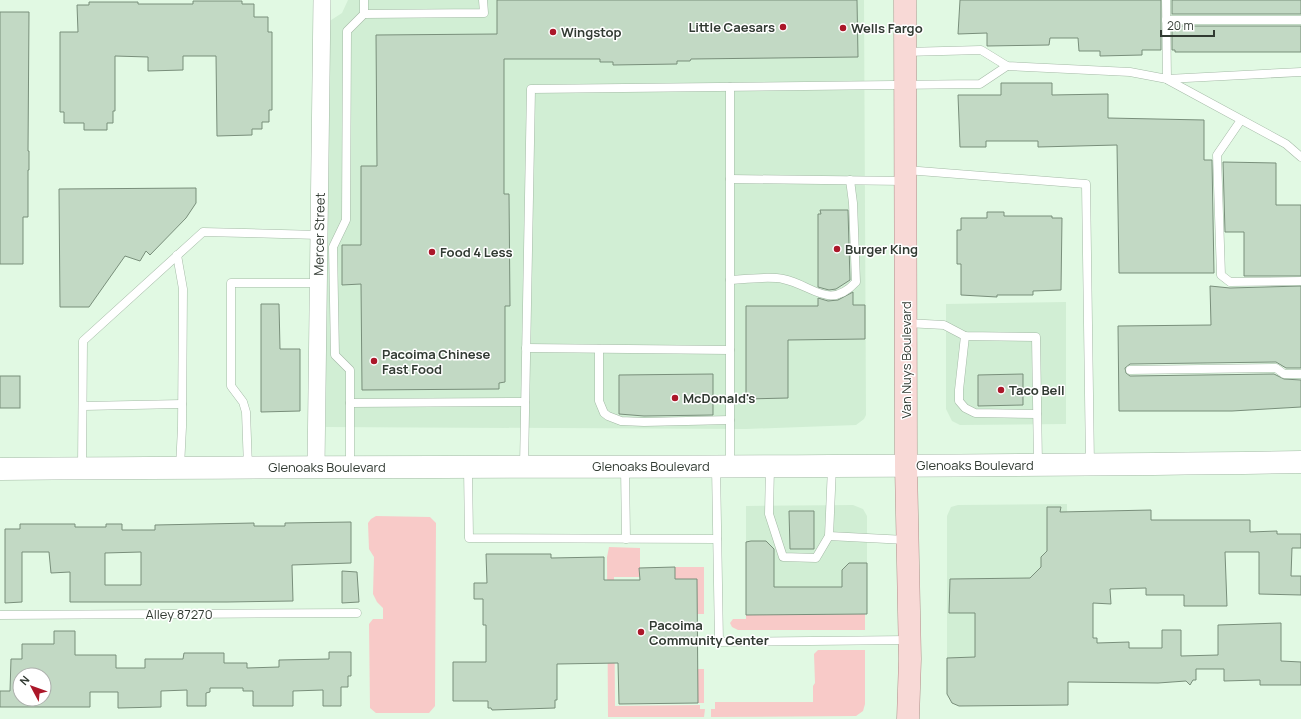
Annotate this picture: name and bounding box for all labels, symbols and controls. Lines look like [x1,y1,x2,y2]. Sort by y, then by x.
scale bar [1161,12,1214,38]
text: 20 m [1167,17,1194,34]
place label: Little Caesars [688,18,775,36]
place label: Wells Fargo [851,19,923,37]
marker: Little Caesars [778,22,788,32]
place label: Wingstop [561,23,622,41]
marker: Wells Fargo [838,23,848,33]
marker: Wingstop [548,27,558,37]
street label: Mercer Street [309,192,329,276]
place label: Burger King [845,240,918,258]
place label: Food 4 Less [440,243,513,261]
marker: Burger King [832,244,842,254]
marker: Food 4 Less [427,247,437,257]
street label: Van Nuys Boulevard [897,301,915,419]
place label: Pacoima Chinese Fast Food [382,345,491,378]
marker: Pacoima Chinese Fast Food [369,356,379,366]
place label: Taco Bell [1009,381,1065,399]
marker: Taco Bell [996,385,1006,395]
place label: McDonald's [683,389,755,407]
marker: McDonald's [670,393,680,403]
street label: Glenoaks Boulevard [916,456,1034,474]
street label: Glenoaks Boulevard [592,457,710,475]
street label: Glenoaks Boulevard [268,458,386,476]
street label: Alley 87270 [145,605,213,623]
place label: Pacoima Community Center [649,616,769,649]
marker: Pacoima Community Center [636,627,646,637]
north arrow [12,667,52,707]
text: N [16,672,32,688]

